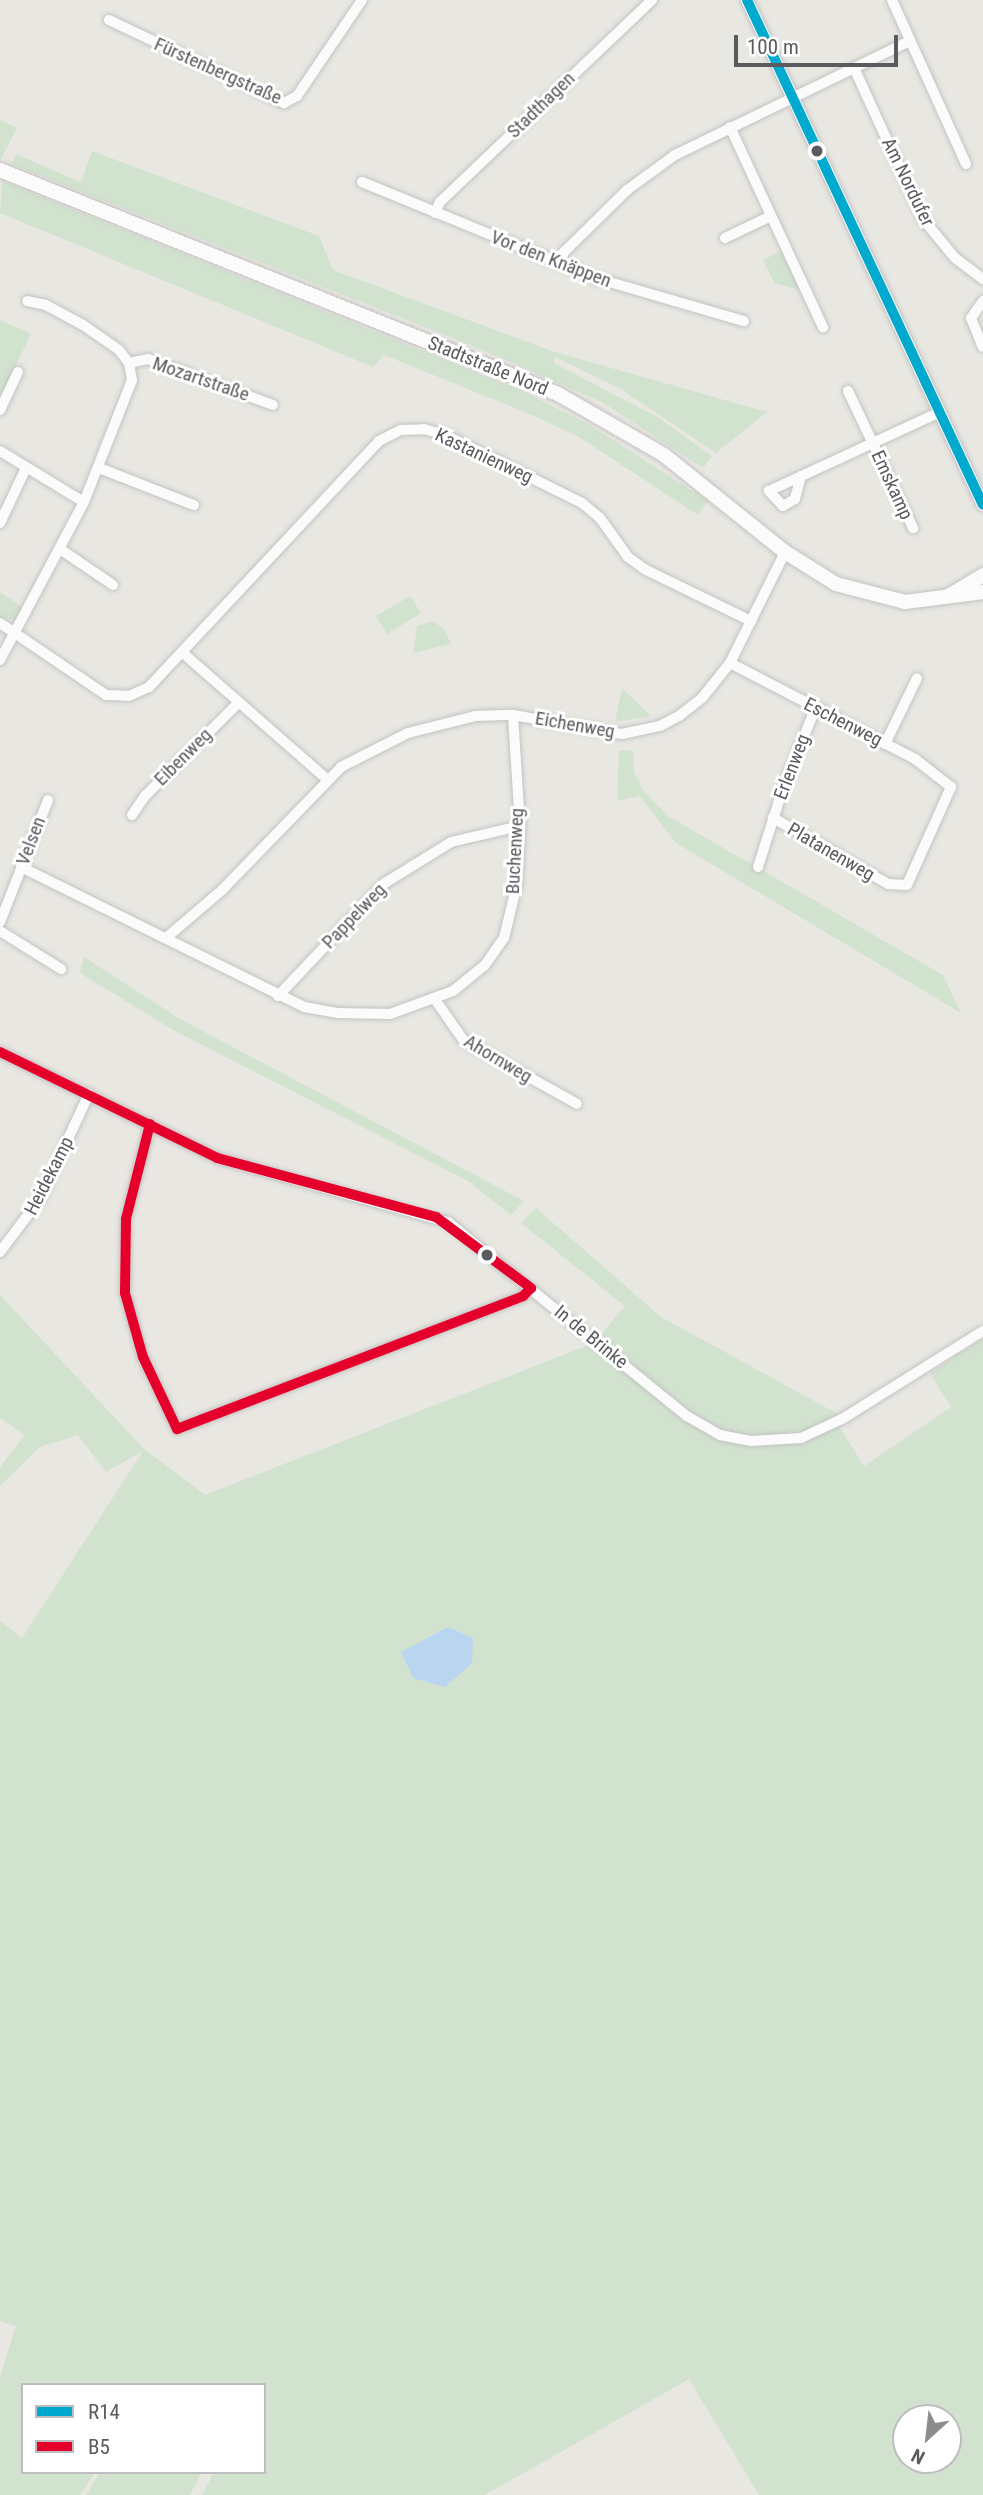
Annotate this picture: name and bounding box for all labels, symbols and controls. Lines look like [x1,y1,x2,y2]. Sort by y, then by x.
scale bar [738,21,902,65]
street label: Fürstenbergstraße [151,33,285,109]
text: 100 m [747,35,799,59]
street label: Stadthagen [502,67,580,143]
street label: Am Nordufer [877,134,939,230]
unlabelled marker [810,144,824,158]
street label: Vor den Knäppen [488,226,614,292]
street label: Stadtstraße Nord [424,331,552,401]
street label: Mozartstraße [150,352,252,406]
street label: Kastanienweg [432,423,536,489]
street label: Emskamp [866,447,918,523]
street label: Eschenweg [800,693,886,751]
street label: Eichenweg [533,707,617,743]
street label: Eibenweg [150,724,216,790]
street label: Erlenweg [769,731,815,803]
street label: Buchenweg [501,807,529,895]
street label: Velsen [11,813,51,869]
street label: Platanenweg [783,818,879,886]
street label: Pappelweg [317,879,391,953]
street label: Ahornweg [460,1030,536,1088]
street label: Heidekamp [20,1133,78,1219]
unlabelled marker [480,1248,494,1262]
street label: In de Brinke [550,1300,632,1374]
legend [21,2383,266,2474]
text: R14 [88,2400,120,2424]
north arrow [892,2404,962,2474]
text: B5 [88,2435,110,2459]
text: N [908,2443,929,2469]

